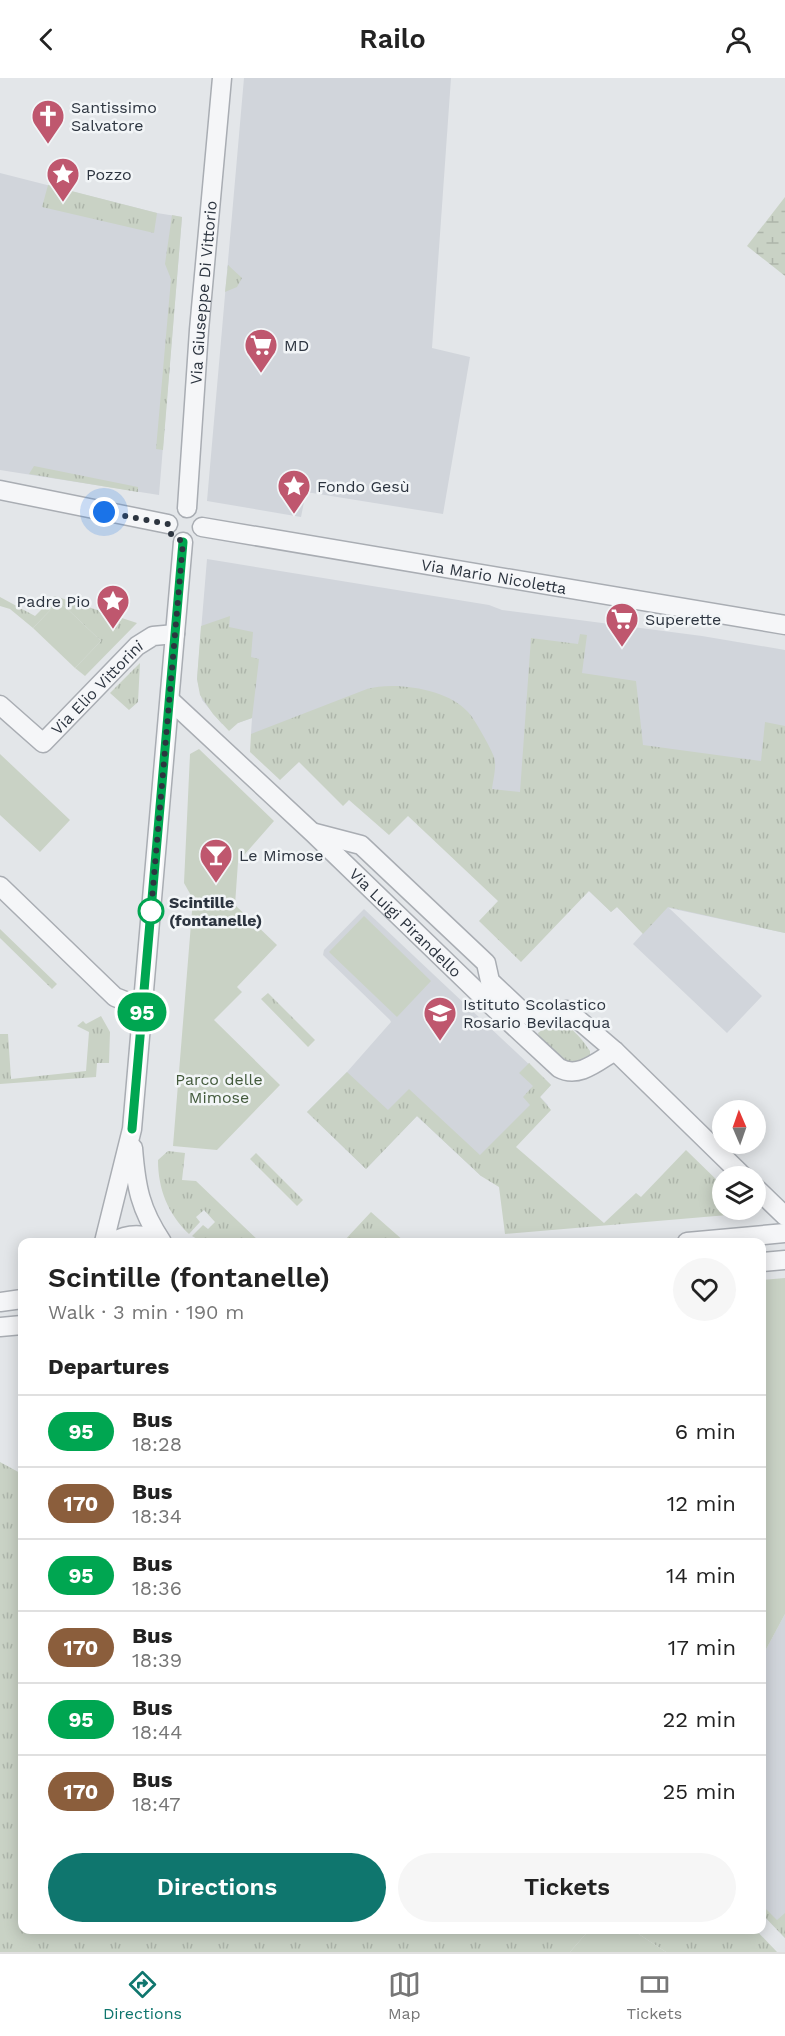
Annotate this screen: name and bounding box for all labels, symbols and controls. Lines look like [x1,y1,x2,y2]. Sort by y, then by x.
icon: back [30,23,63,56]
text: Railo [359,23,426,55]
icon: person [722,23,755,56]
church icon: Santissimo Salvatore [30,98,66,145]
place label: Santissimo Salvatore [71,98,157,135]
place icon: Pozzo [45,156,81,203]
place label: Pozzo [86,165,132,184]
street label: Via Giuseppe Di Vittorio [186,200,220,385]
supermarket icon: MD [243,327,279,374]
place label: MD [284,336,309,355]
place icon: Fondo Gesù [276,468,312,515]
place label: Fondo Gesù [317,477,410,496]
your location [89,497,119,527]
street label: Via Mario Nicoletta [420,554,568,598]
place icon: Padre Pio [95,583,131,630]
place label: Padre Pio [17,592,90,611]
supermarket icon: Superette [604,601,640,648]
place label: Superette [645,610,721,629]
street label: Via Elio Vittorini [47,635,146,739]
bar icon: Le Mimose [198,837,234,884]
place label: Le Mimose [239,846,323,865]
street label: Via Luigi Pirandello [346,864,466,981]
place label: Scintille (fontanelle) [169,893,262,930]
marker: Scintille (fontanelle) [138,898,164,924]
line badge: 95 [115,992,169,1032]
school or university icon: Istituto Scolastico Rosario Bevilacqua [422,995,458,1042]
place label: Istituto Scolastico Rosario Bevilacqua [463,995,610,1032]
text: 95 [129,1000,155,1025]
park label: Parco delle Mimose [175,1070,263,1107]
north arrow [712,1100,766,1154]
map controls [712,1100,766,1220]
button: layers [712,1166,766,1220]
button: heart [673,1258,736,1321]
text: Scintille (fontanelle) [48,1261,330,1294]
text: Walk · 3 min · 190 m [48,1300,244,1324]
text: Departures [48,1354,169,1379]
text: Bus [132,1407,172,1432]
text: 95 [68,1419,94,1444]
text: 6 min [675,1419,736,1444]
text: 18:28 [132,1432,182,1456]
text: Bus [132,1479,172,1504]
text: 170 [64,1491,98,1516]
text: 12 min [667,1491,736,1516]
text: 18:34 [132,1504,182,1528]
text: Bus [132,1551,172,1576]
text: 95 [68,1563,94,1588]
text: 14 min [666,1563,736,1588]
text: 18:36 [132,1576,182,1600]
text: Bus [132,1623,172,1648]
text: 170 [64,1635,98,1660]
text: 17 min [668,1635,736,1660]
text: 18:39 [132,1648,182,1672]
text: Bus [132,1695,172,1720]
text: 95 [68,1707,94,1732]
text: 22 min [662,1707,736,1732]
text: 18:44 [132,1720,182,1744]
text: Bus [132,1767,172,1792]
text: 170 [64,1779,98,1804]
text: 25 min [662,1779,736,1804]
text: 18:47 [132,1792,180,1816]
button: Directions [48,1853,386,1922]
button: Tickets [398,1853,736,1922]
tab: Directions [103,1968,182,2023]
tab: Map [388,1968,421,2023]
tab: Tickets [627,1968,682,2023]

